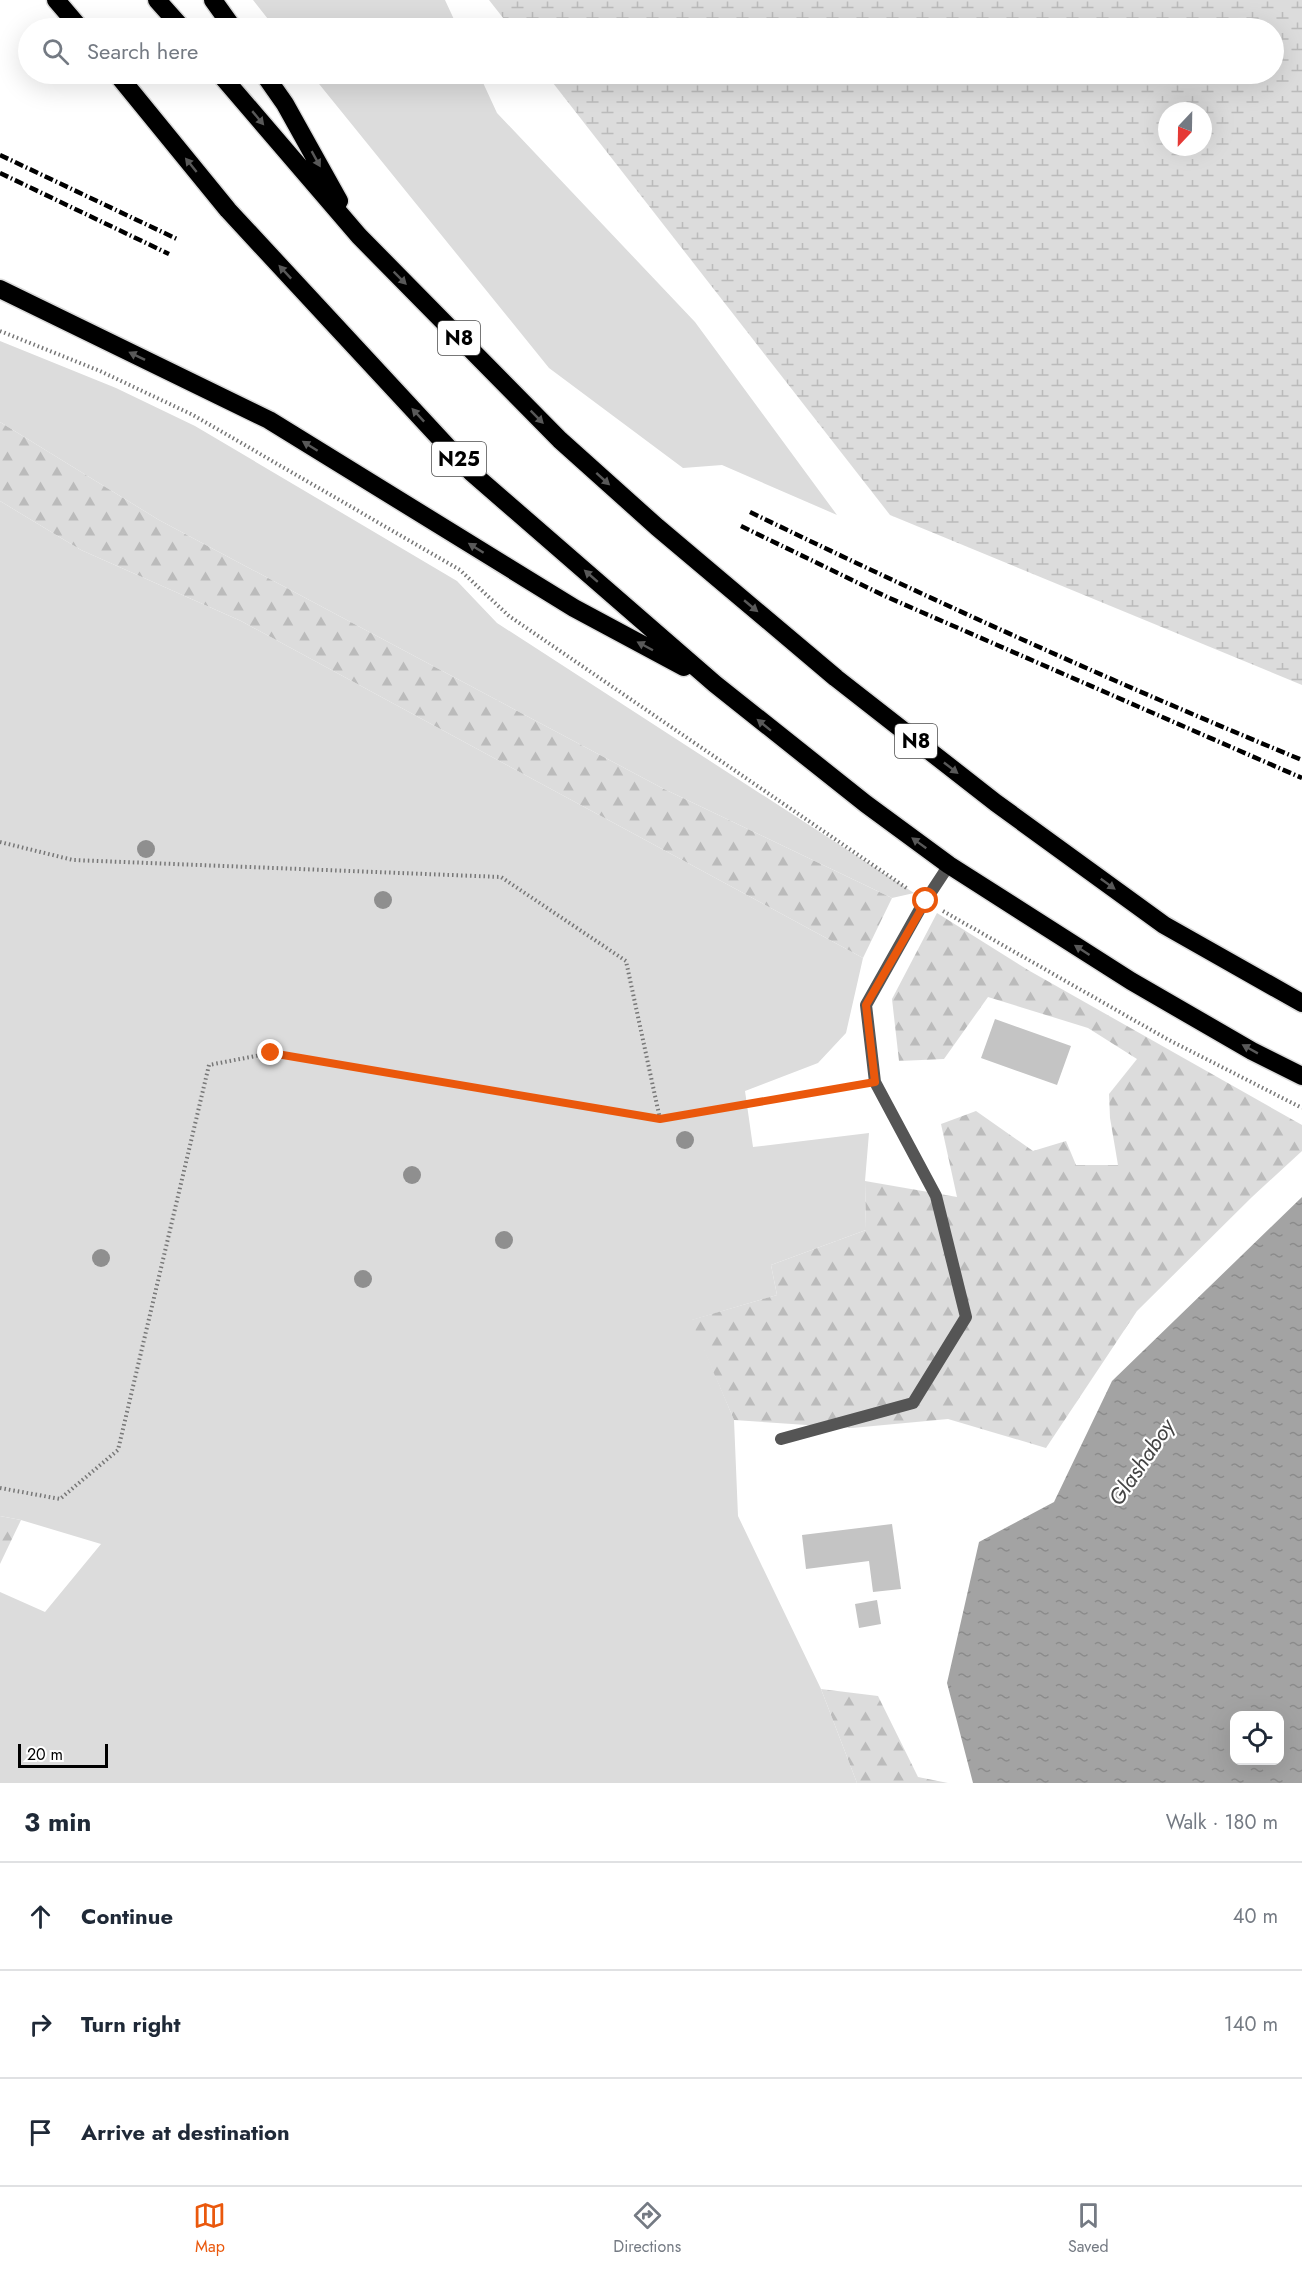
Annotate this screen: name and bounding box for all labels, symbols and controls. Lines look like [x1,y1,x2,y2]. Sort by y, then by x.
search box [18,18,1284,84]
icon: search [39,35,72,68]
text: Search here [87,35,198,67]
north arrow [1158,102,1212,156]
one-way arrow [252,110,265,126]
one-way arrow [311,151,321,168]
one-way arrow [185,158,198,173]
one-way arrow [279,265,293,279]
one-way arrow [393,271,407,285]
road number: N8 [438,321,480,355]
one-way arrow [129,351,146,360]
one-way arrow [412,408,425,423]
one-way arrow [530,409,544,423]
one-way arrow [302,440,318,451]
road number: N25 [432,442,486,476]
one-way arrow [595,472,610,485]
one-way arrow [468,542,484,553]
one-way arrow [583,570,599,583]
one-way arrow [743,600,759,613]
one-way arrow [636,641,653,651]
one-way arrow [757,719,772,731]
road number: N8 [895,724,937,758]
one-way arrow [943,762,959,775]
one-way arrow [912,837,928,849]
one-way arrow [1100,878,1116,890]
route start [912,887,938,913]
one-way arrow [1074,944,1091,955]
route end [257,1039,283,1065]
one-way arrow [1241,1044,1258,1054]
water label: Glashaboy [1100,1411,1183,1512]
map controls [1230,1711,1284,1765]
button: locate [1230,1711,1284,1765]
scale bar [18,1741,108,1768]
text: 20 m [27,1743,63,1766]
text: 3 min [24,1803,91,1841]
text: Walk · 180 m [1166,1808,1278,1837]
icon: ahead [24,1900,57,1933]
text: Continue [81,1900,173,1932]
text: 40 m [1233,1902,1278,1931]
icon: right [24,2008,57,2041]
text: Turn right [81,2008,181,2040]
text: 140 m [1224,2010,1278,2039]
icon: arrive [24,2116,57,2149]
text: Arrive at destination [81,2116,290,2148]
tab: Map [193,2199,226,2258]
tab: Directions [613,2199,681,2258]
tab: Saved [1068,2199,1109,2258]

